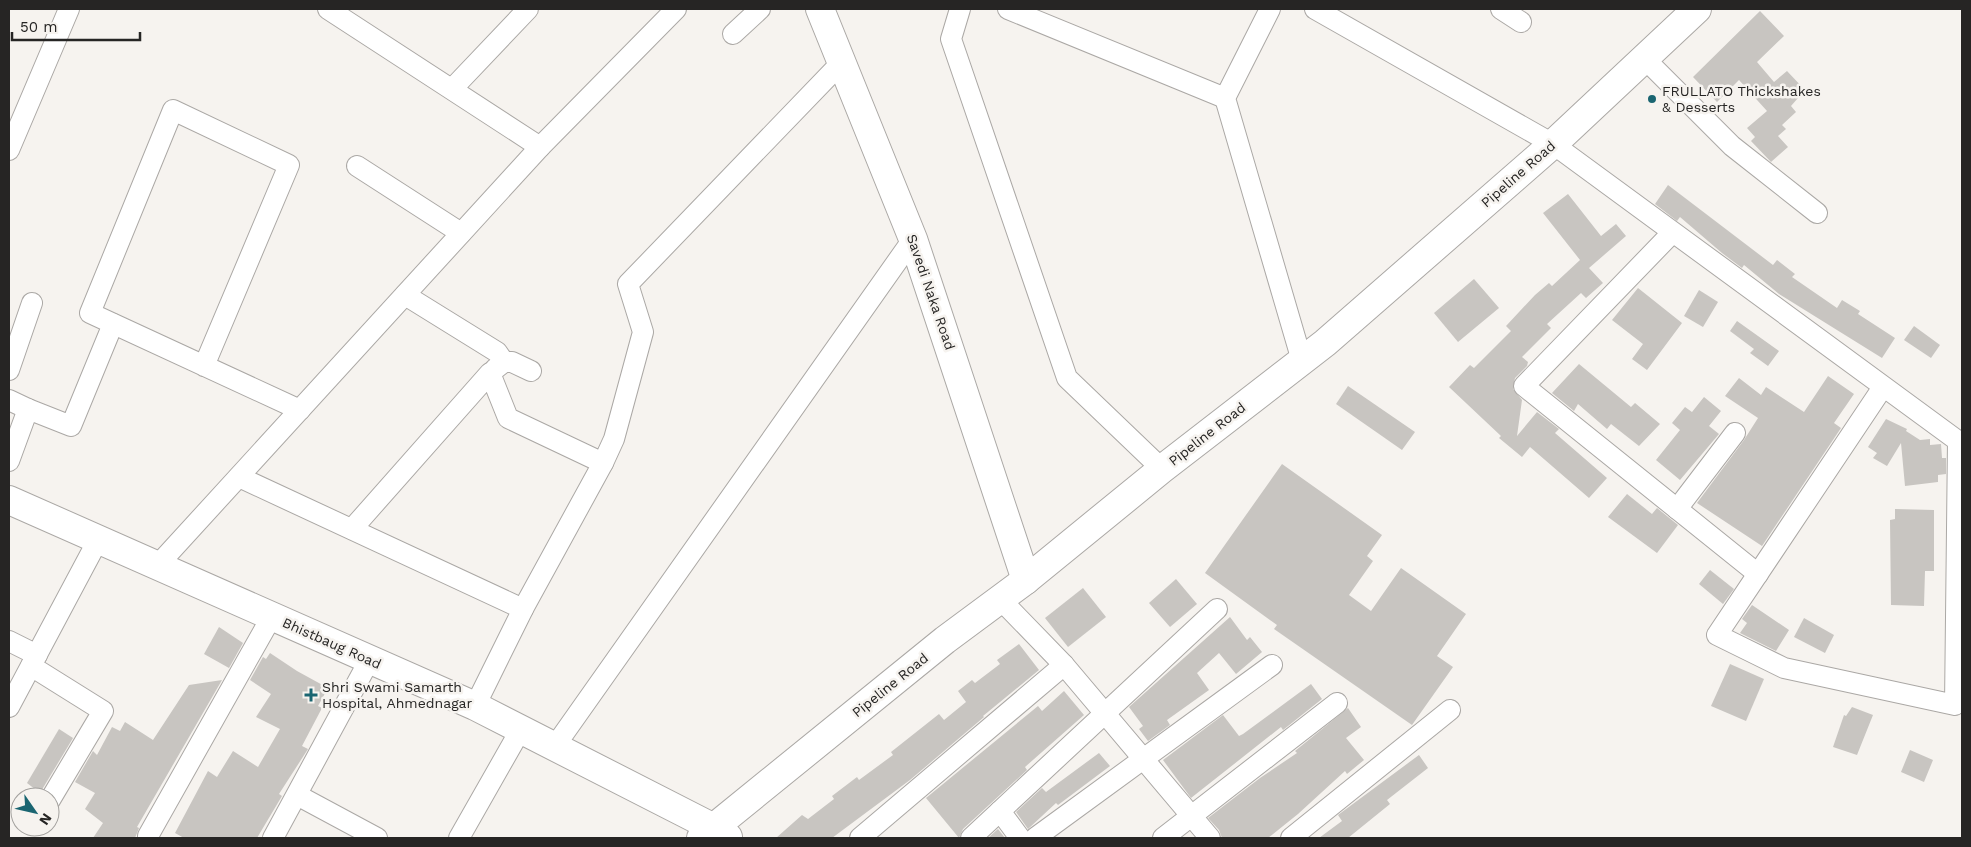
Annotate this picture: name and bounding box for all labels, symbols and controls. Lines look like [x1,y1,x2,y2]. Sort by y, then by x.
scale bar [12,10,140,42]
text: 50 m [20,18,57,36]
place label: FRULLATO Thickshakes & Desserts [1662,83,1821,115]
marker: FRULLATO Thickshakes & Desserts [1646,93,1658,105]
street label: Pipeline Road [1478,138,1558,210]
street label: Savedi Naka Road [904,232,958,352]
street label: Pipeline Road [1165,399,1249,469]
street label: Bhistbaug Road [280,614,384,672]
street label: Pipeline Road [849,650,931,720]
place label: Shri Swami Samarth Hospital, Ahmednagar [322,679,473,711]
marker: Shri Swami Samarth Hospital, Ahmednagar [304,688,318,702]
north arrow [10,787,60,837]
text: N [36,810,55,828]

